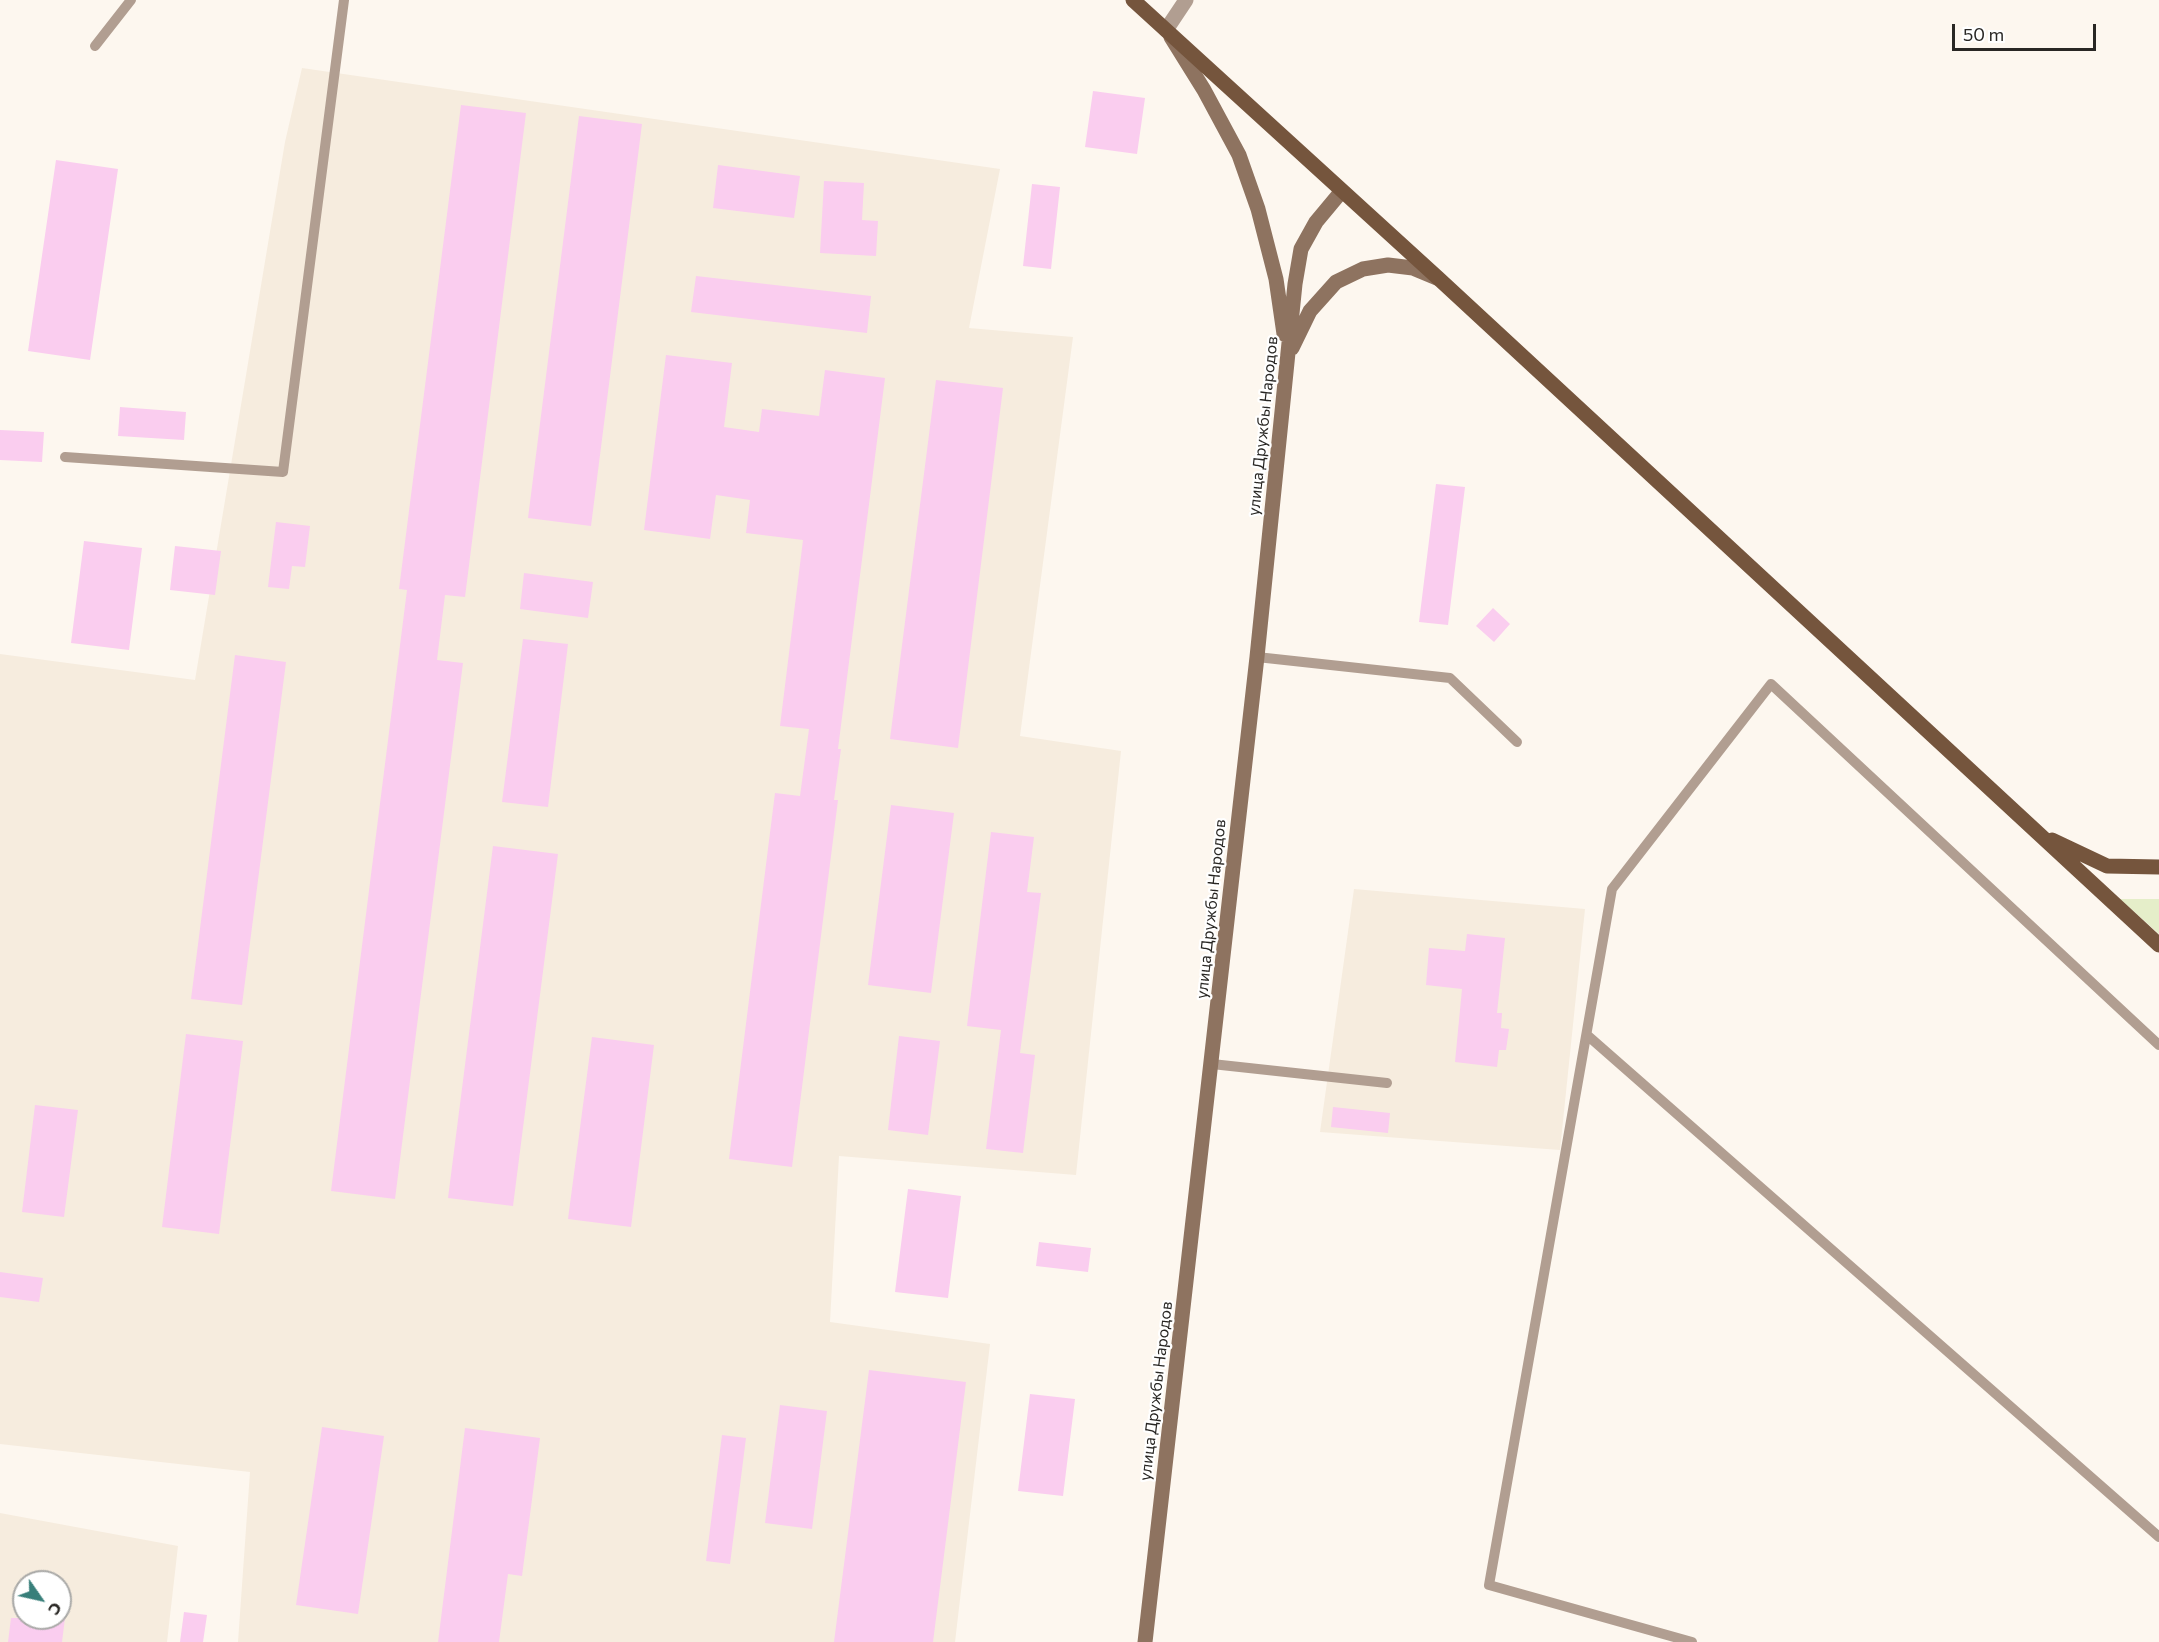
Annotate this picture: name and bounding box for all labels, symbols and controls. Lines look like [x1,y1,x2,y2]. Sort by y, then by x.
scale bar [1955,12,2099,50]
text: 50 m [1963,23,2004,45]
street label: улица Дружбы Народов [1244,335,1282,517]
street label: улица Дружбы Народов [1192,818,1230,1000]
street label: улица Дружбы Народов [1135,1300,1177,1482]
north arrow [12,1570,72,1630]
text: С [45,1599,67,1619]

